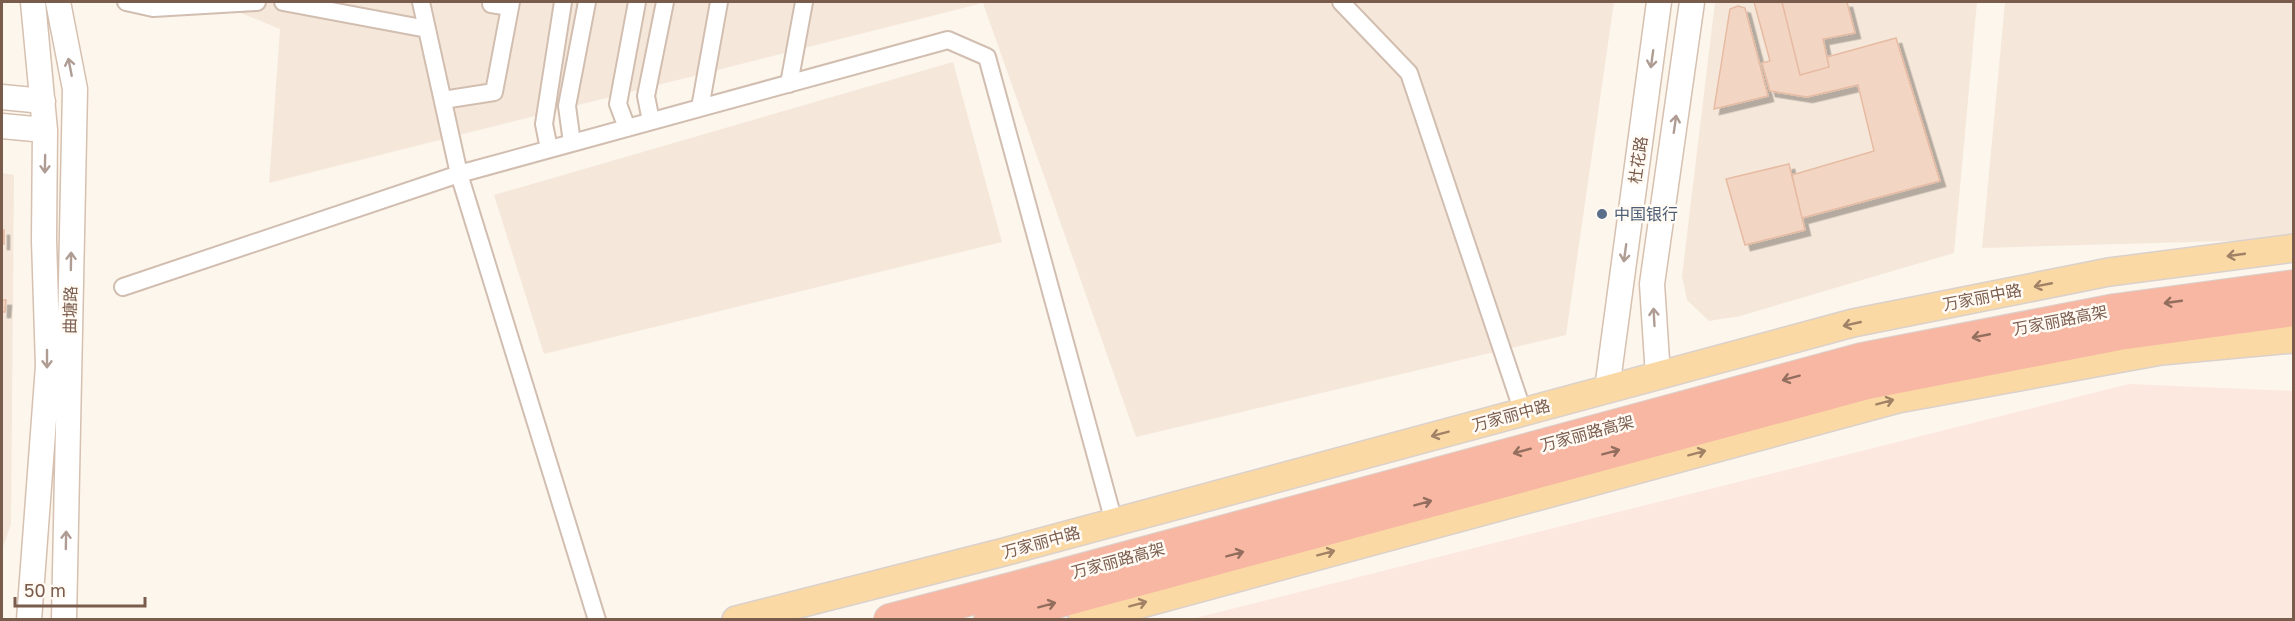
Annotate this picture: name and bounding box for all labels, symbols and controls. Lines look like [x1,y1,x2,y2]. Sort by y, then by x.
one-way arrow [1646,49,1657,69]
one-way arrow [65,57,76,77]
one-way arrow [1669,114,1680,134]
street label: 杜花路 [1625,135,1651,185]
one-way arrow [39,154,51,174]
place label: 中国银行 [1614,204,1678,224]
marker: 中国银行 [1595,207,1609,221]
one-way arrow [1620,242,1631,262]
one-way arrow [2226,250,2246,261]
one-way arrow [65,252,77,272]
street label: 万家丽中路 [1941,280,2023,314]
one-way arrow [2034,280,2053,291]
street label: 曲塘路 [60,286,80,334]
one-way arrow [2164,296,2183,307]
street label: 万家丽路高架 [2011,301,2109,339]
one-way arrow [1648,308,1659,328]
one-way arrow [1842,318,1861,330]
one-way arrow [1972,331,1991,342]
one-way arrow [41,349,53,369]
one-way arrow [1782,373,1801,385]
street label: 万家丽中路 [1470,395,1552,435]
one-way arrow [1875,396,1894,408]
street label: 万家丽路高架 [1538,411,1636,455]
one-way arrow [1431,429,1450,440]
one-way arrow [1512,446,1531,457]
one-way arrow [1602,446,1621,458]
one-way arrow [1687,447,1706,459]
one-way arrow [1413,497,1432,508]
street label: 万家丽中路 [1000,522,1082,562]
one-way arrow [60,531,71,551]
street label: 万家丽路高架 [1069,538,1167,582]
one-way arrow [1316,547,1335,559]
one-way arrow [1225,548,1244,559]
scale bar [15,570,146,608]
text: 50 m [24,579,66,601]
one-way arrow [1037,598,1056,610]
one-way arrow [1128,598,1147,610]

